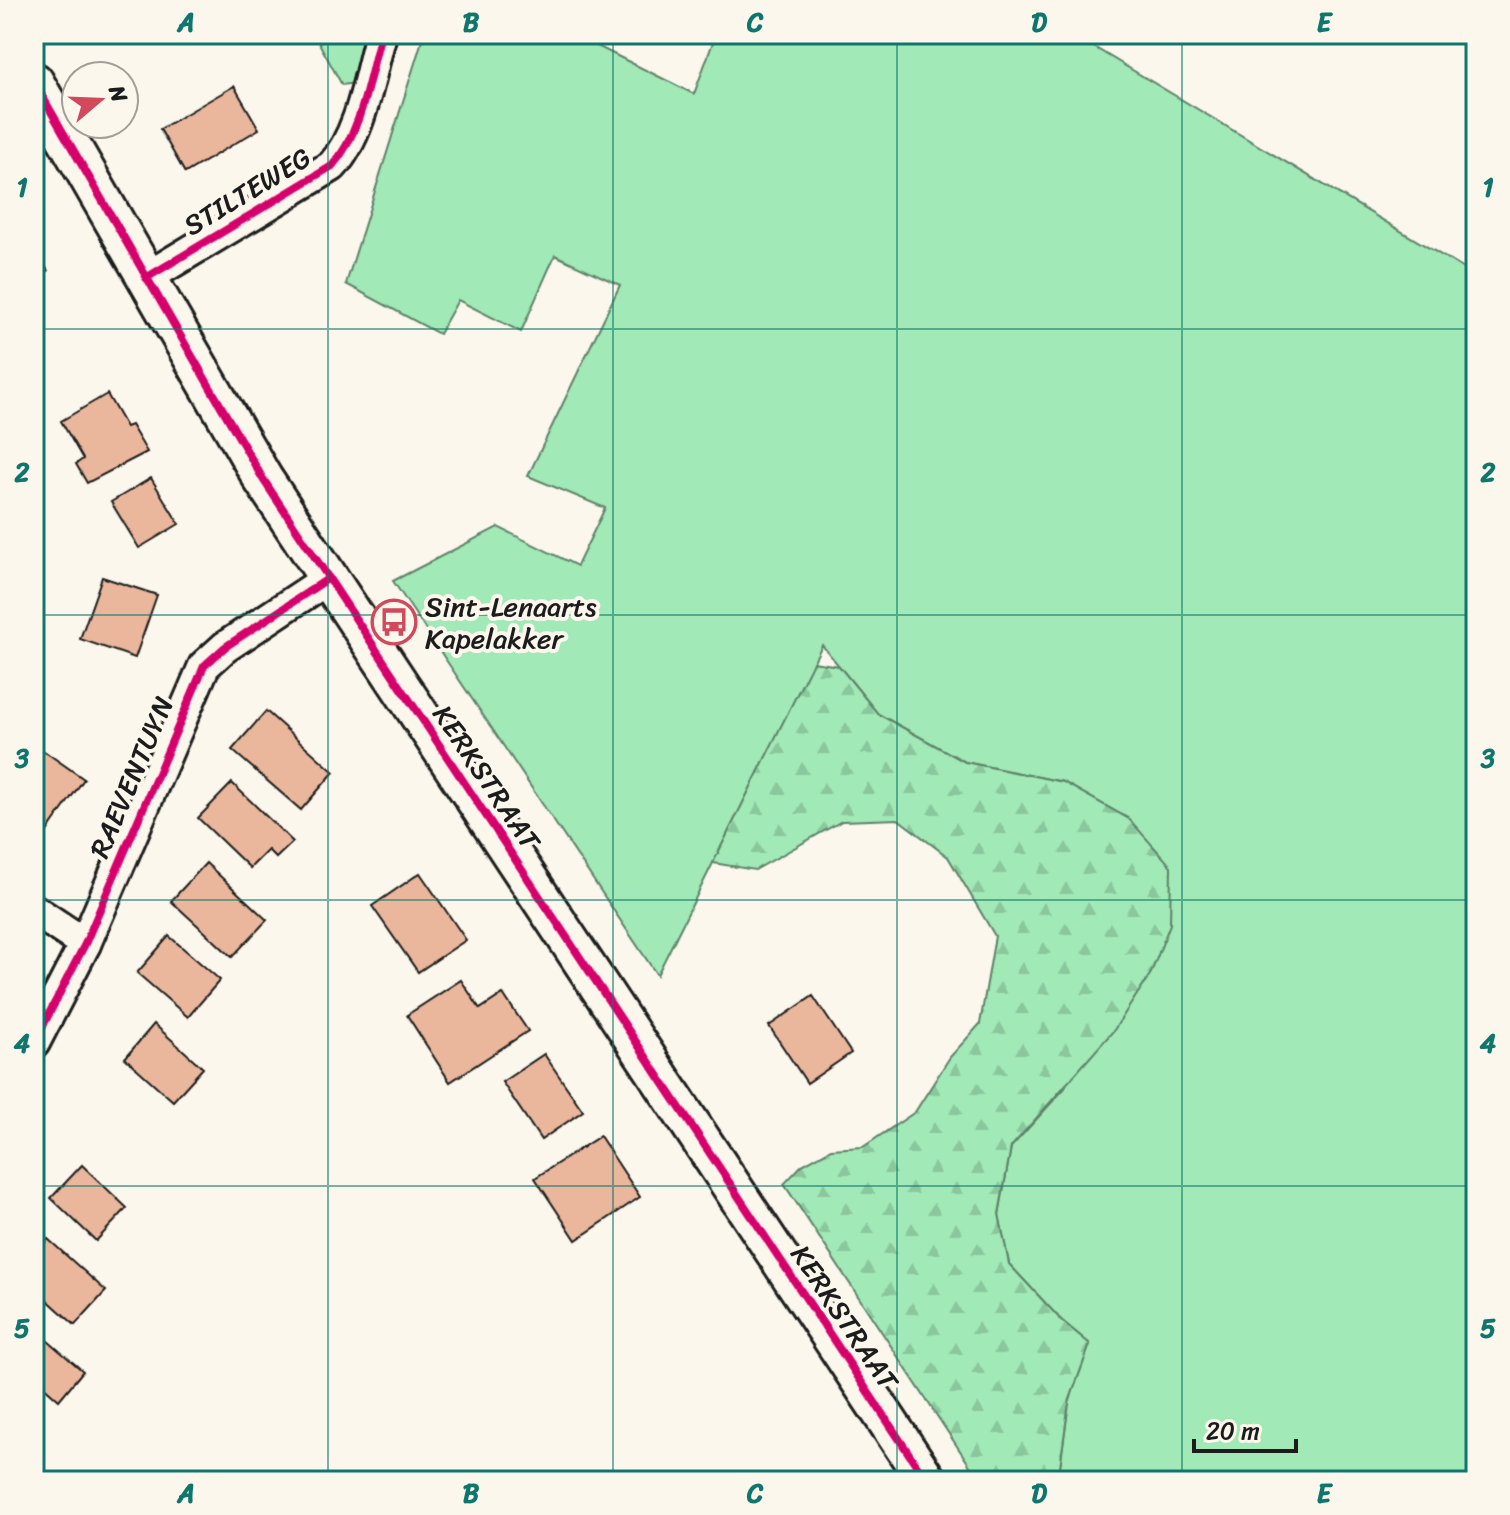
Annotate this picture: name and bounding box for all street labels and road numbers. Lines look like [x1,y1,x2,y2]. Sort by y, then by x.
street label: STILTEWEG [174,134,321,249]
street label: RAEVENTUYN [75,688,188,866]
street label: KERKSTRAAT [419,694,555,862]
street label: KERKSTRAAT [777,1234,913,1402]

